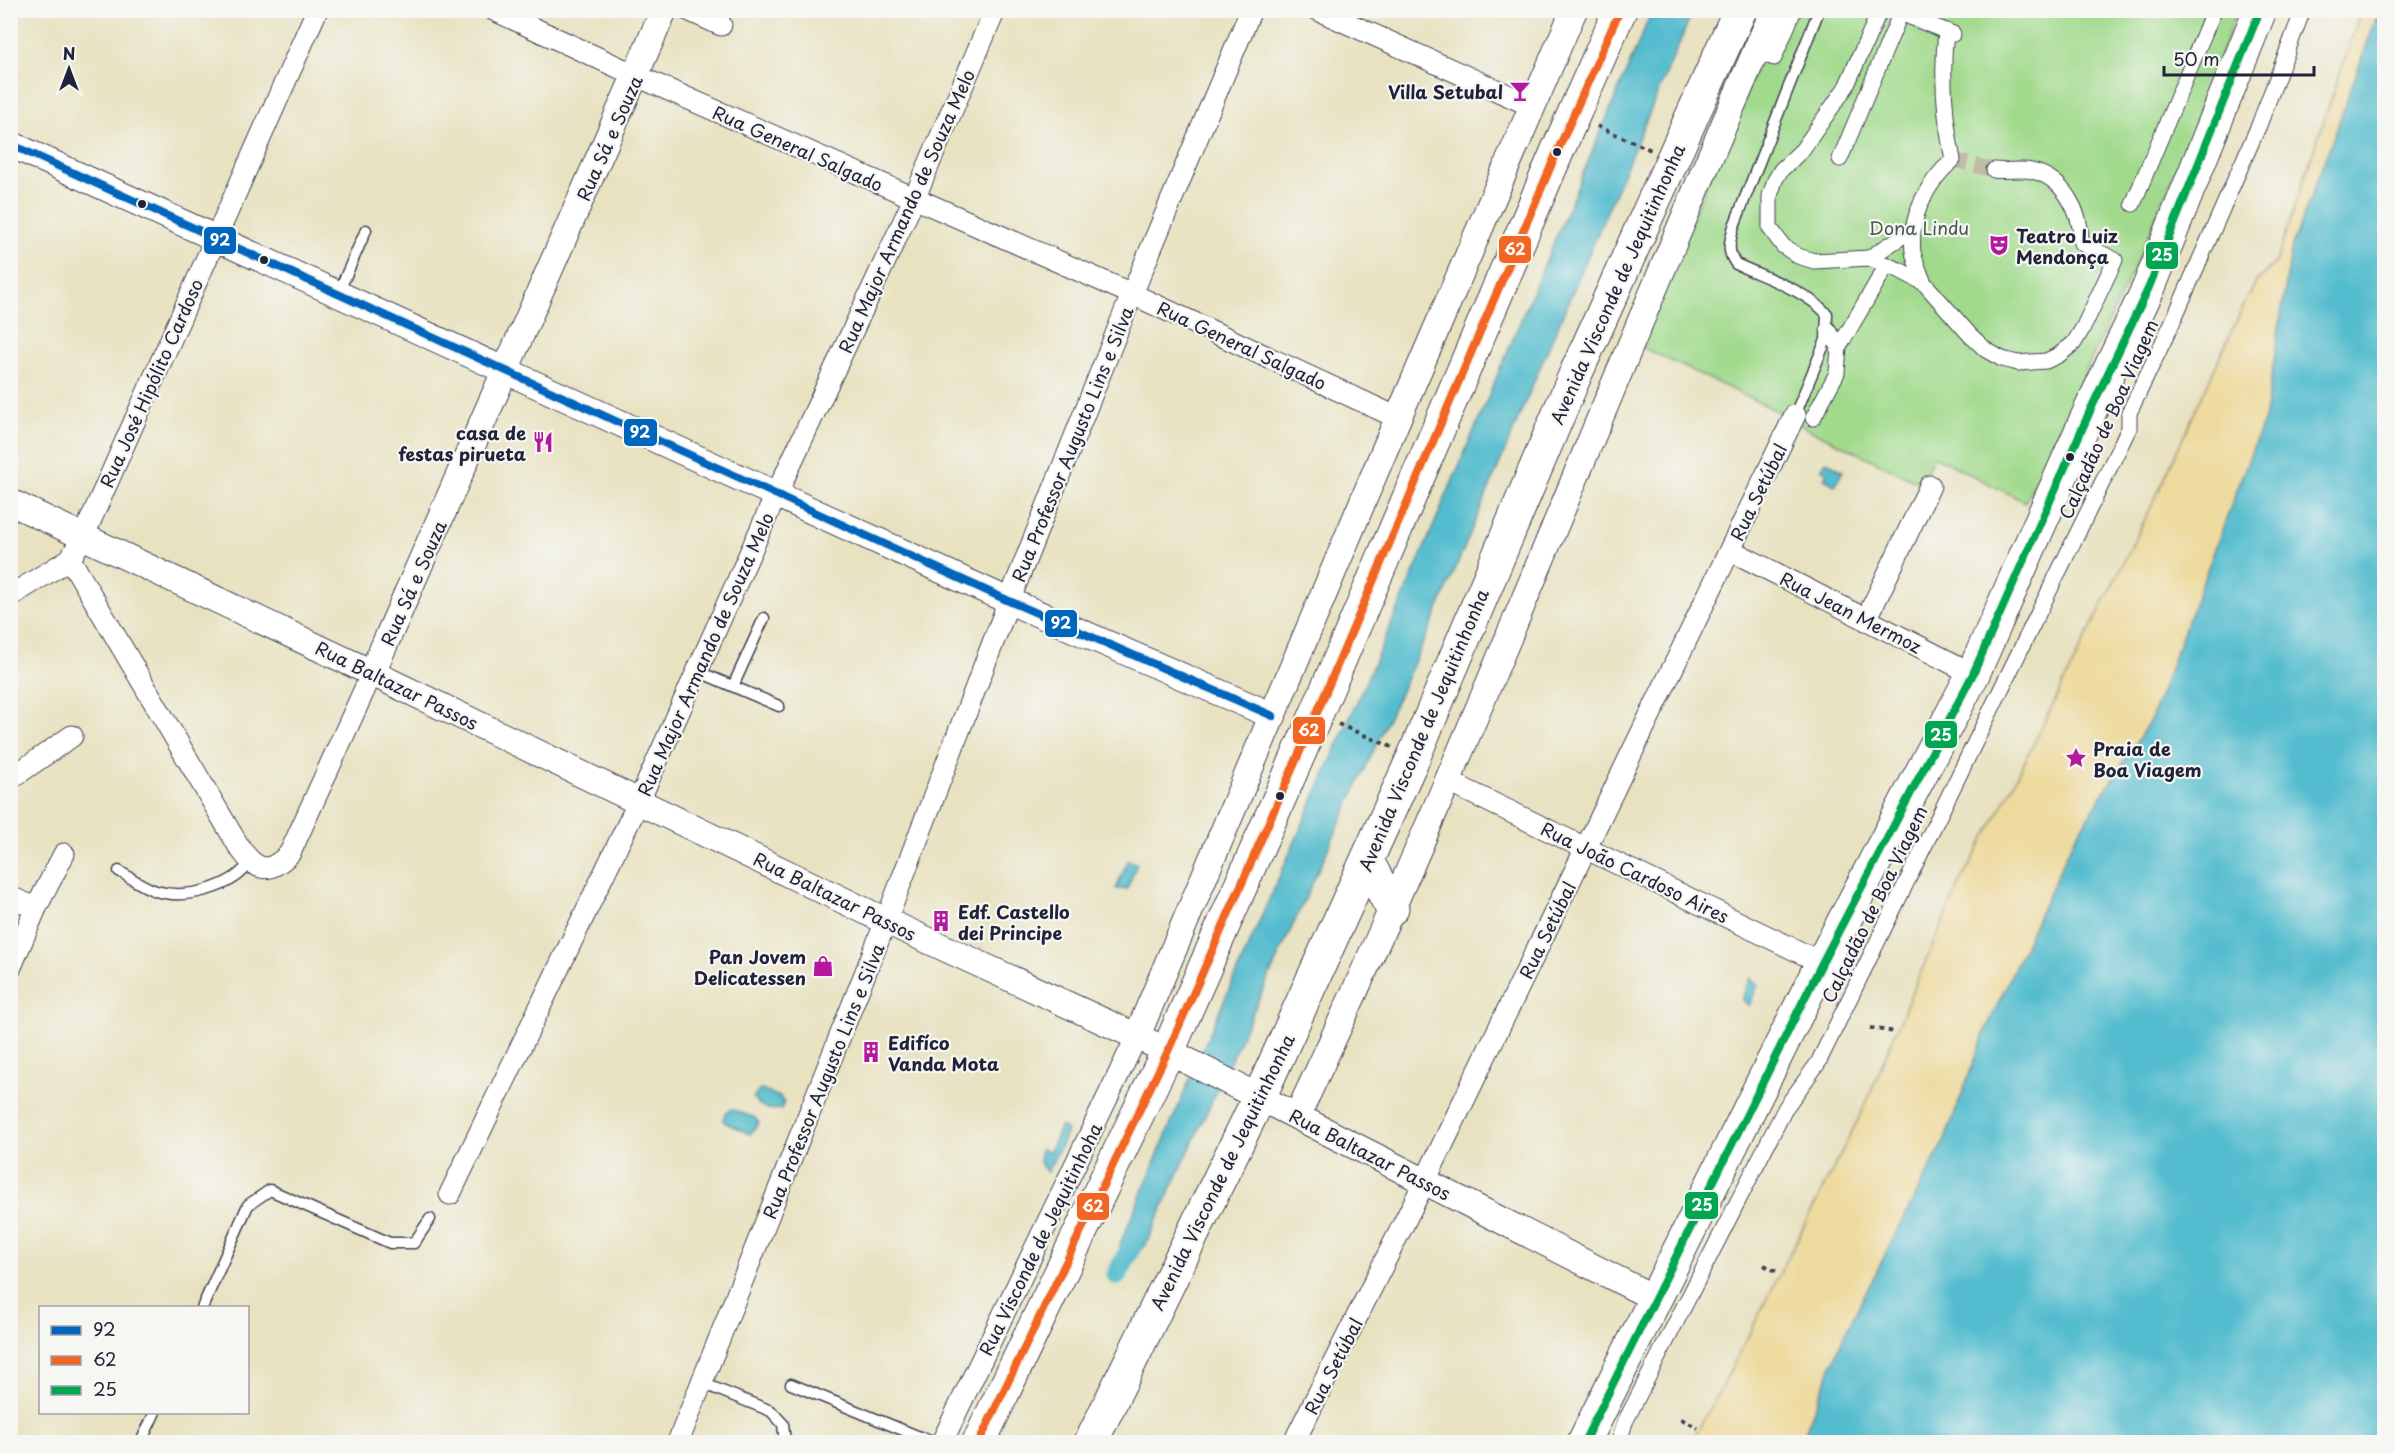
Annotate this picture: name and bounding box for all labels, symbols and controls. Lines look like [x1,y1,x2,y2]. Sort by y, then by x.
north arrow [39,39,99,99]
scale bar [2164,39,2314,77]
text: N [63,41,75,65]
text: 50 m [2173,45,2220,72]
street label: Rua Major Armando de Souza Melo [831,65,981,357]
street label: Rua Sá e Souza [569,70,649,205]
place label: Villa Setubal [1388,78,1503,105]
bar icon: Villa Setubal [1508,79,1532,103]
street label: Rua General Salgado [709,98,888,198]
street label: Avenida Visconde de Jequitinhonha [1543,139,1692,429]
unlabelled marker [1551,146,1563,158]
unlabelled marker [136,198,148,210]
park label: Dona Lindu [1869,214,1969,241]
place label: Teatro Luiz Mendonça [2016,222,2118,270]
line badge: 92 [203,226,237,255]
text: 92 [210,227,230,251]
theatre icon: Teatro Luiz Mendonça [1987,233,2011,257]
line badge: 62 [1498,235,1532,264]
text: 62 [1504,236,1526,260]
line badge: 25 [2145,241,2179,270]
text: 25 [2151,242,2173,266]
unlabelled marker [258,254,270,266]
street label: Rua José Hipólito Cardoso [93,274,209,492]
street label: Rua General Salgado [1153,294,1331,396]
street label: Rua Professor Augusto Lins e Silva [1004,302,1140,586]
street label: Calçadão de Boa Viagem [2052,315,2164,523]
line badge: 92 [623,418,658,447]
place label: casa de festas pirueta [398,419,526,467]
text: 92 [630,419,650,443]
restaurant icon: casa de festas pirueta [531,430,555,454]
street label: Rua Setúbal [1723,439,1793,545]
unlabelled marker [2064,451,2076,463]
street label: Rua Major Armando de Souza Melo [630,508,780,800]
street label: Rua Sá e Souza [373,515,453,650]
street label: Rua Jean Mermoz [1775,565,1927,659]
street label: Avenida Visconde de Jequitinhonha [1351,584,1495,875]
line badge: 92 [1044,609,1078,638]
text: 92 [1051,610,1071,634]
street label: Rua Baltazar Passos [311,634,483,736]
line badge: 62 [1292,716,1326,745]
text: 62 [1298,717,1320,741]
line badge: 25 [1924,720,1958,749]
text: 25 [1930,722,1952,746]
place label: Praia de Boa Viagem [2093,735,2202,783]
place icon: Praia de Boa Viagem [2064,746,2088,770]
unlabelled marker [1274,790,1286,802]
street label: Calçadão de Boa Viagem [1814,801,1934,1007]
street label: Rua João Cardoso Aires [1536,815,1734,929]
street label: Rua Baltazar Passos [749,845,921,947]
street label: Rua Setúbal [1512,877,1582,983]
place label: Edf. Castello dei Principe [958,898,1070,946]
building icon: Edf. Castello dei Principe [929,909,953,933]
street label: Rua Professor Augusto Lins e Silva [755,939,891,1223]
place label: Pan Jovem Delicatessen [694,943,806,991]
shop icon: Pan Jovem Delicatessen [811,954,835,978]
place label: Edifíco Vanda Mota [888,1029,999,1077]
street label: Avenida Visconde de Jequitinhonha [1143,1029,1301,1315]
building icon: Edifíco Vanda Mota [859,1040,883,1064]
street label: Rua Baltazar Passos [1285,1102,1455,1206]
street label: Rua Visconde de Jequitinhoha [972,1117,1109,1360]
line badge: 25 [1684,1191,1719,1220]
line badge: 62 [1076,1192,1110,1221]
text: 25 [1691,1192,1713,1216]
text: 62 [1082,1193,1104,1217]
legend [39,1306,249,1414]
street label: Rua Setúbal [1297,1313,1369,1419]
text: 92 [93,1315,116,1342]
text: 62 [93,1345,117,1372]
text: 25 [93,1375,117,1402]

